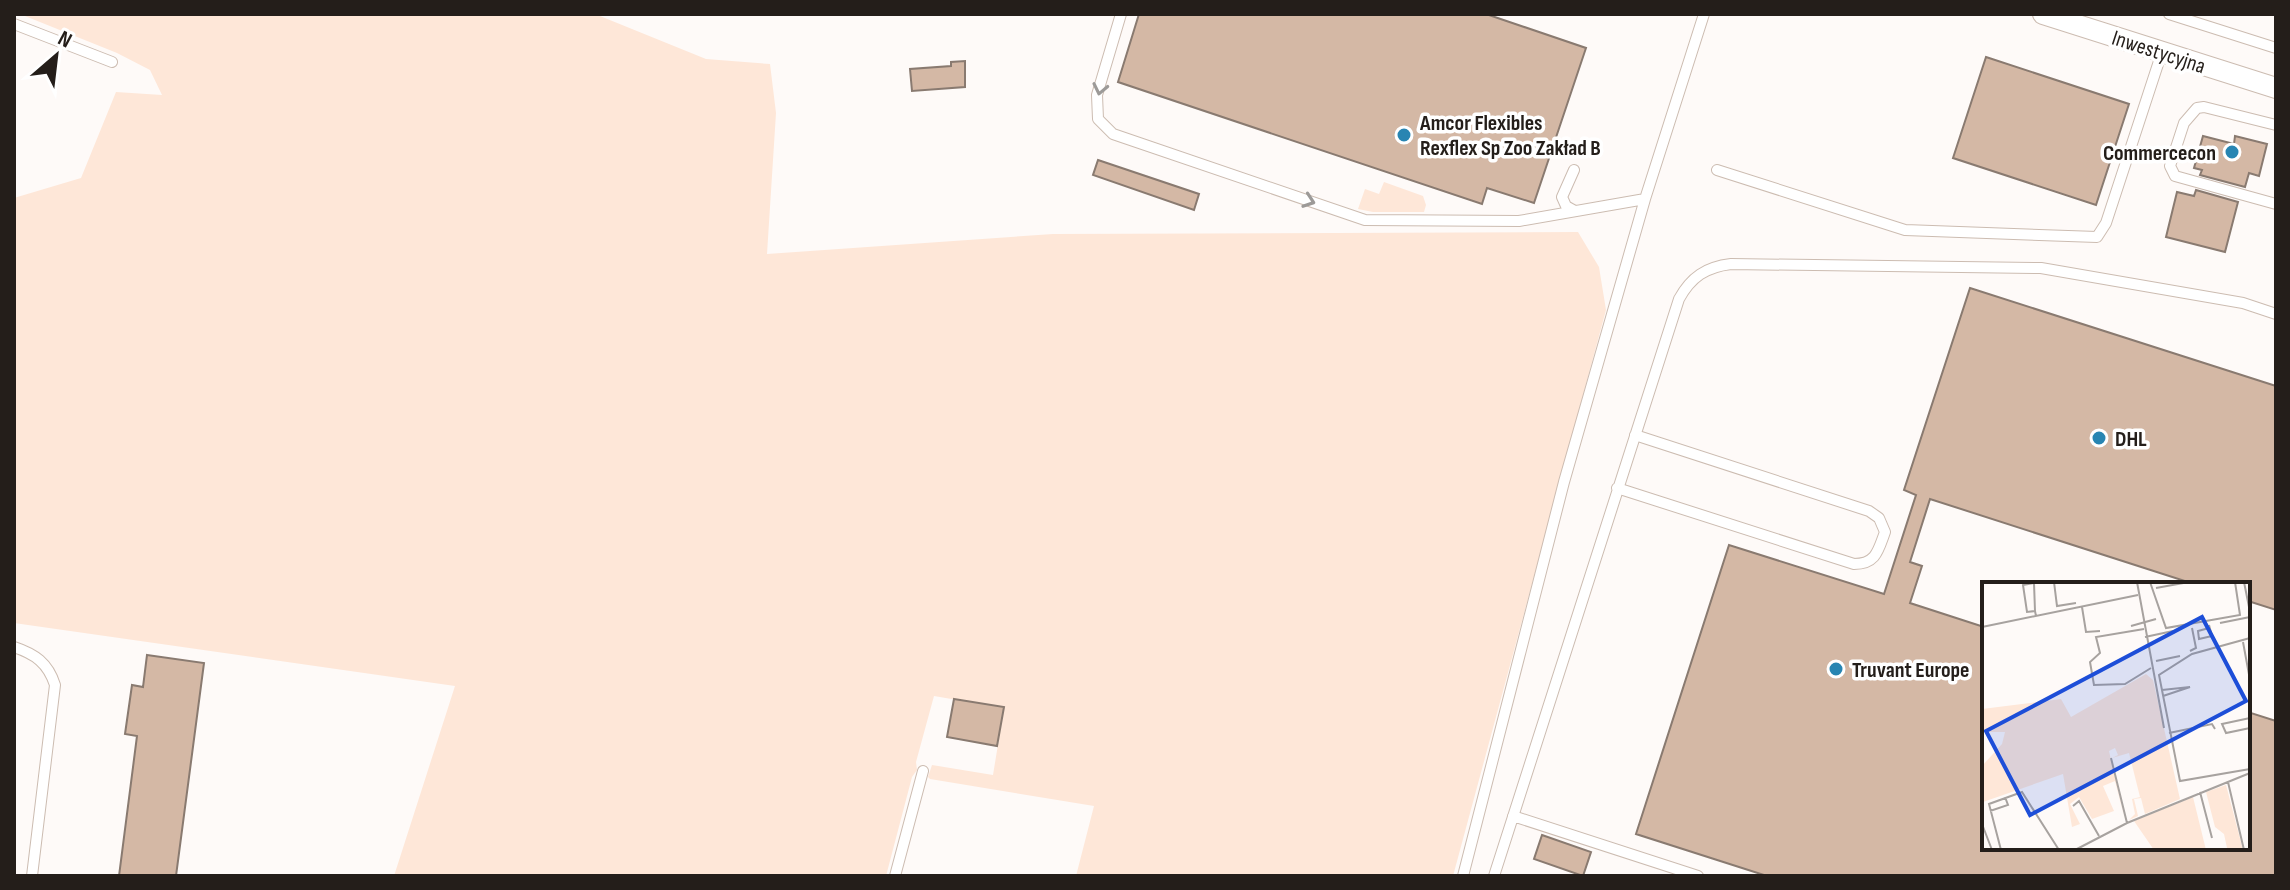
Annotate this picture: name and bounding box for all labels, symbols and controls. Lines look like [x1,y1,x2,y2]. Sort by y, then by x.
north arrow [16,16,96,96]
text: N [53,25,76,54]
street label: Inwestycyjna [2108,25,2209,80]
one-way arrow [1092,82,1109,96]
place label: Amcor Flexibles Rexflex Sp Zoo Zakład B [1419,110,1601,162]
marker: Amcor Flexibles Rexflex Sp Zoo Zakład B [1395,126,1413,144]
place label: Commercecon [2103,140,2216,167]
marker: Commercecon [2223,143,2241,161]
one-way arrow [1301,192,1315,208]
place label: DHL [2115,426,2147,453]
marker: DHL [2090,429,2108,447]
inset map [1982,582,2250,850]
place label: Truvant Europe [1852,657,1969,684]
marker: Truvant Europe [1827,660,1845,678]

